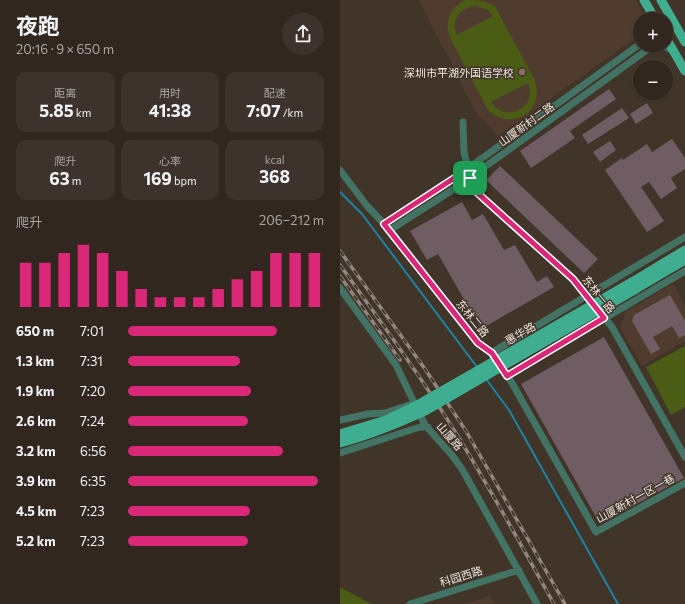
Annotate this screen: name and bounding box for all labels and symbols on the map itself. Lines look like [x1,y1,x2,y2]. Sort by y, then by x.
place label: 深圳市平湖外国语学校 [404,66,514,79]
marker: 深圳市平湖外国语学校 [517,67,527,77]
street label: 山厦新村二路 [495,99,557,149]
pin [453,161,487,195]
street label: 东林一路 [580,273,618,315]
street label: 东林二路 [454,297,492,339]
street label: 惠华路 [502,319,538,347]
street label: 山厦路 [434,419,466,453]
street label: 山厦新村一区一巷 [593,471,677,525]
street label: 科园西路 [438,563,484,589]

